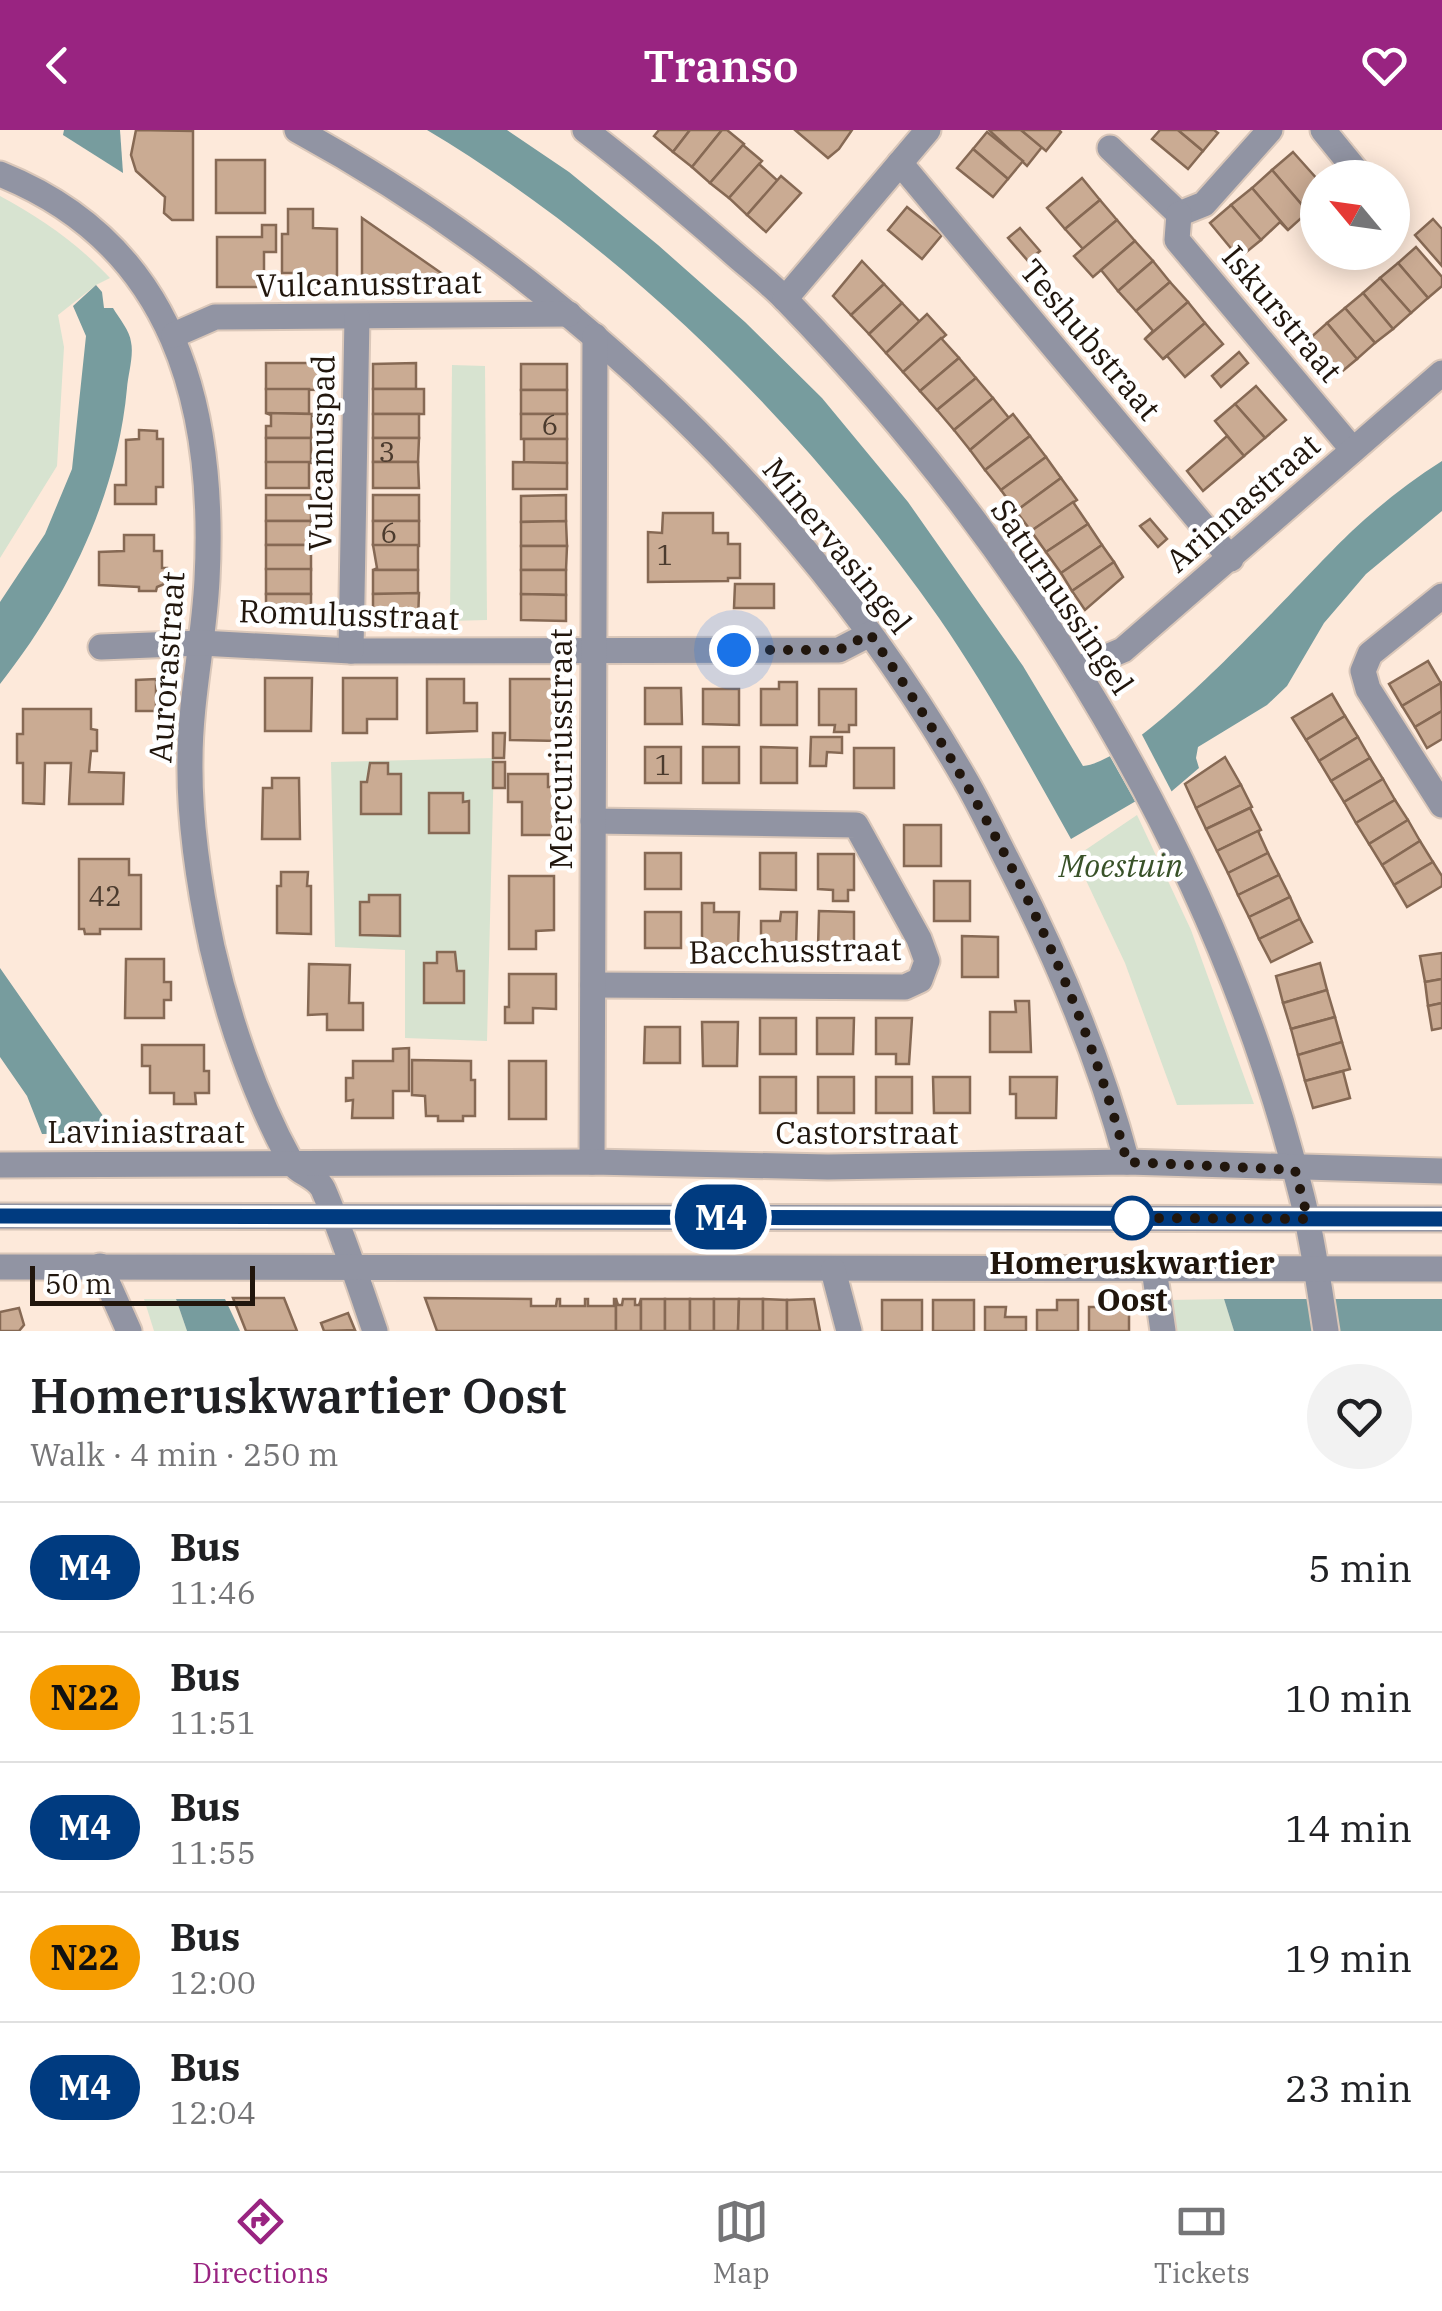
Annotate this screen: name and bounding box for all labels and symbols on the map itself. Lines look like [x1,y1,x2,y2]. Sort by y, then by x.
north arrow [1300,160,1410,270]
street label: Iskurstraat [1213,236,1352,390]
street label: Teshubstraat [1011,250,1170,429]
street label: Vulcanusstraat [255,260,483,306]
street label: Vulcanuspad [298,354,344,552]
house number: 6 [542,406,558,443]
street label: Arinnastraat [1156,424,1328,581]
house number: 3 [379,433,395,470]
street label: Minervasingel [754,449,922,642]
street label: Saturnussingel [982,491,1144,702]
house number: 6 [381,514,397,551]
house number: 1 [657,536,673,573]
street label: Aurorastraat [138,570,194,764]
street label: Romulusstraat [238,589,460,639]
your location [709,625,759,675]
street label: Mercuriusstraat [539,628,581,870]
house number: 1 [655,746,671,783]
park label: Moestuin [1058,844,1183,886]
house number: 42 [88,877,122,914]
street label: Bacchusstraat [688,927,902,973]
street label: Laviniastraat [47,1110,245,1152]
street label: Castorstraat [775,1111,959,1153]
line badge: M4 [676,1184,766,1250]
marker: Homeruskwartier Oost [1111,1197,1153,1239]
place label: Homeruskwartier Oost [989,1241,1275,1320]
scale bar [30,1261,255,1306]

